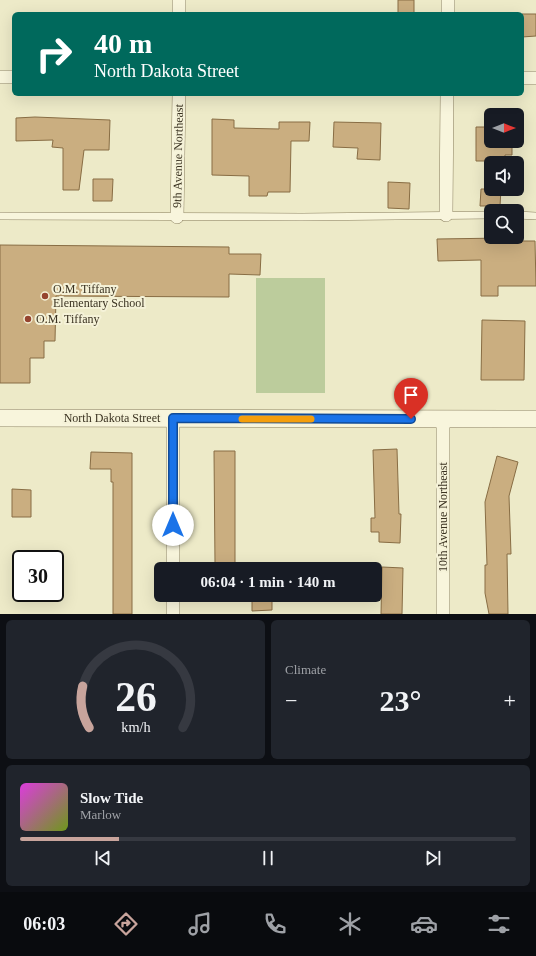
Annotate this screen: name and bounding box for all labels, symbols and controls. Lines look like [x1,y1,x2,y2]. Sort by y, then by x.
icon: right [28,28,80,80]
text: 40 m [94,28,152,59]
text: North Dakota Street [94,61,239,81]
street label: 9th Avenue Northeast [170,103,186,208]
north arrow [484,108,524,148]
map controls [484,108,524,244]
button: sound [484,156,524,196]
button: search [484,204,524,244]
place label: O.M. Tiffany Elementary School [53,282,145,310]
marker: O.M. Tiffany Elementary School [40,291,50,301]
place label: O.M. Tiffany [36,312,99,326]
marker: O.M. Tiffany [23,314,33,324]
pin [394,378,428,419]
icon: arrive [400,384,422,406]
street label: North Dakota Street [64,411,161,425]
street label: 10th Avenue Northeast [436,461,450,572]
position arrow [152,504,194,546]
speed limit sign: 30 [12,550,64,602]
text: 06:04 · 1 min · 140 m [201,574,336,590]
text: Climate [285,662,326,677]
text: 26 [115,673,156,719]
text: 23° [380,684,422,717]
text: − [285,688,297,713]
text: + [504,688,516,713]
text: km/h [121,718,150,734]
text: Slow Tide [80,790,143,806]
text: Marlow [80,807,121,822]
icon: previous [92,847,114,869]
icon: pause [257,847,279,869]
icon: next [422,847,444,869]
icon: directions [112,910,140,938]
icon: music [186,910,214,938]
icon: phone [261,910,289,938]
icon: climate [336,910,364,938]
icon: car [410,910,438,938]
icon: filters [485,910,513,938]
text: 06:03 [23,914,65,934]

